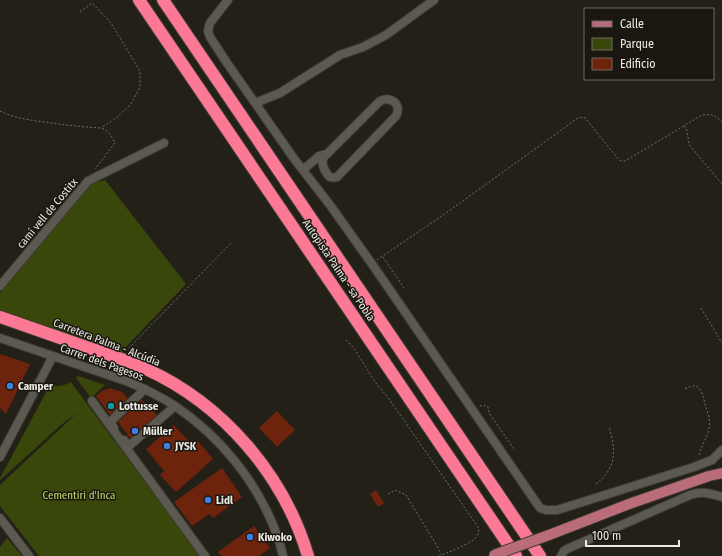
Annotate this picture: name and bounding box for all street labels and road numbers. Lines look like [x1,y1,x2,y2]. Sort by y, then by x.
street label: camí vell de Costitx [14,176,80,251]
street label: Autopista Palma - sa Pobla [300,217,378,324]
street label: Carretera Palma - Alcúdia [51,316,162,369]
street label: Carrer dels Pagesos [58,341,146,384]

